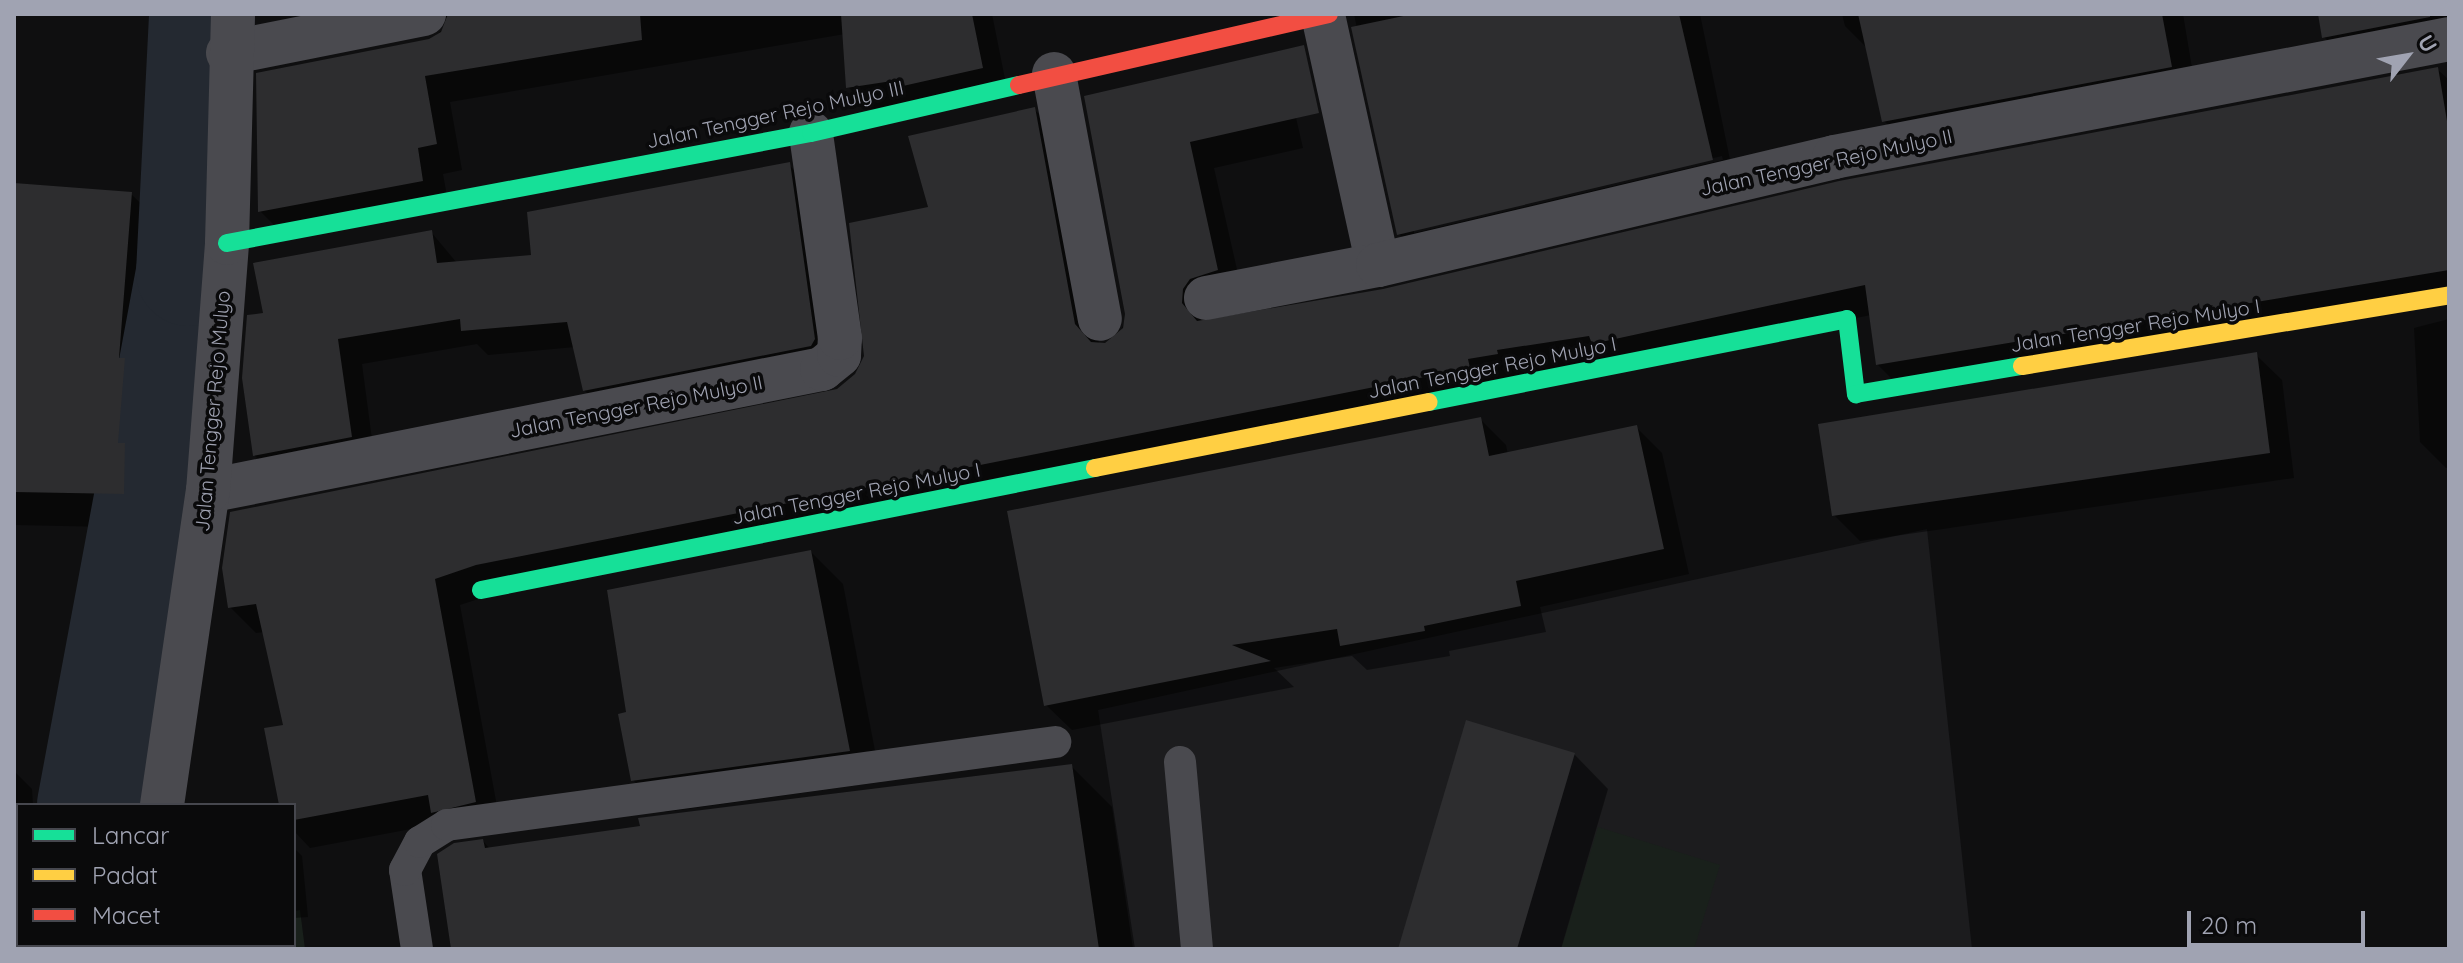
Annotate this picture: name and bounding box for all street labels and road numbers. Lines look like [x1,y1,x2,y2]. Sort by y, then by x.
street label: Jalan Tengger Rejo Mulyo III [644,75,906,153]
street label: Jalan Tengger Rejo Mulyo II [1698,124,1954,200]
street label: Jalan Tengger Rejo Mulyo [190,289,234,533]
street label: Jalan Tengger Rejo Mulyo I [2008,293,2262,357]
street label: Jalan Tengger Rejo Mulyo I [1366,331,1618,403]
street label: Jalan Tengger Rejo Mulyo II [507,370,765,442]
street label: Jalan Tengger Rejo Mulyo I [730,457,982,529]

